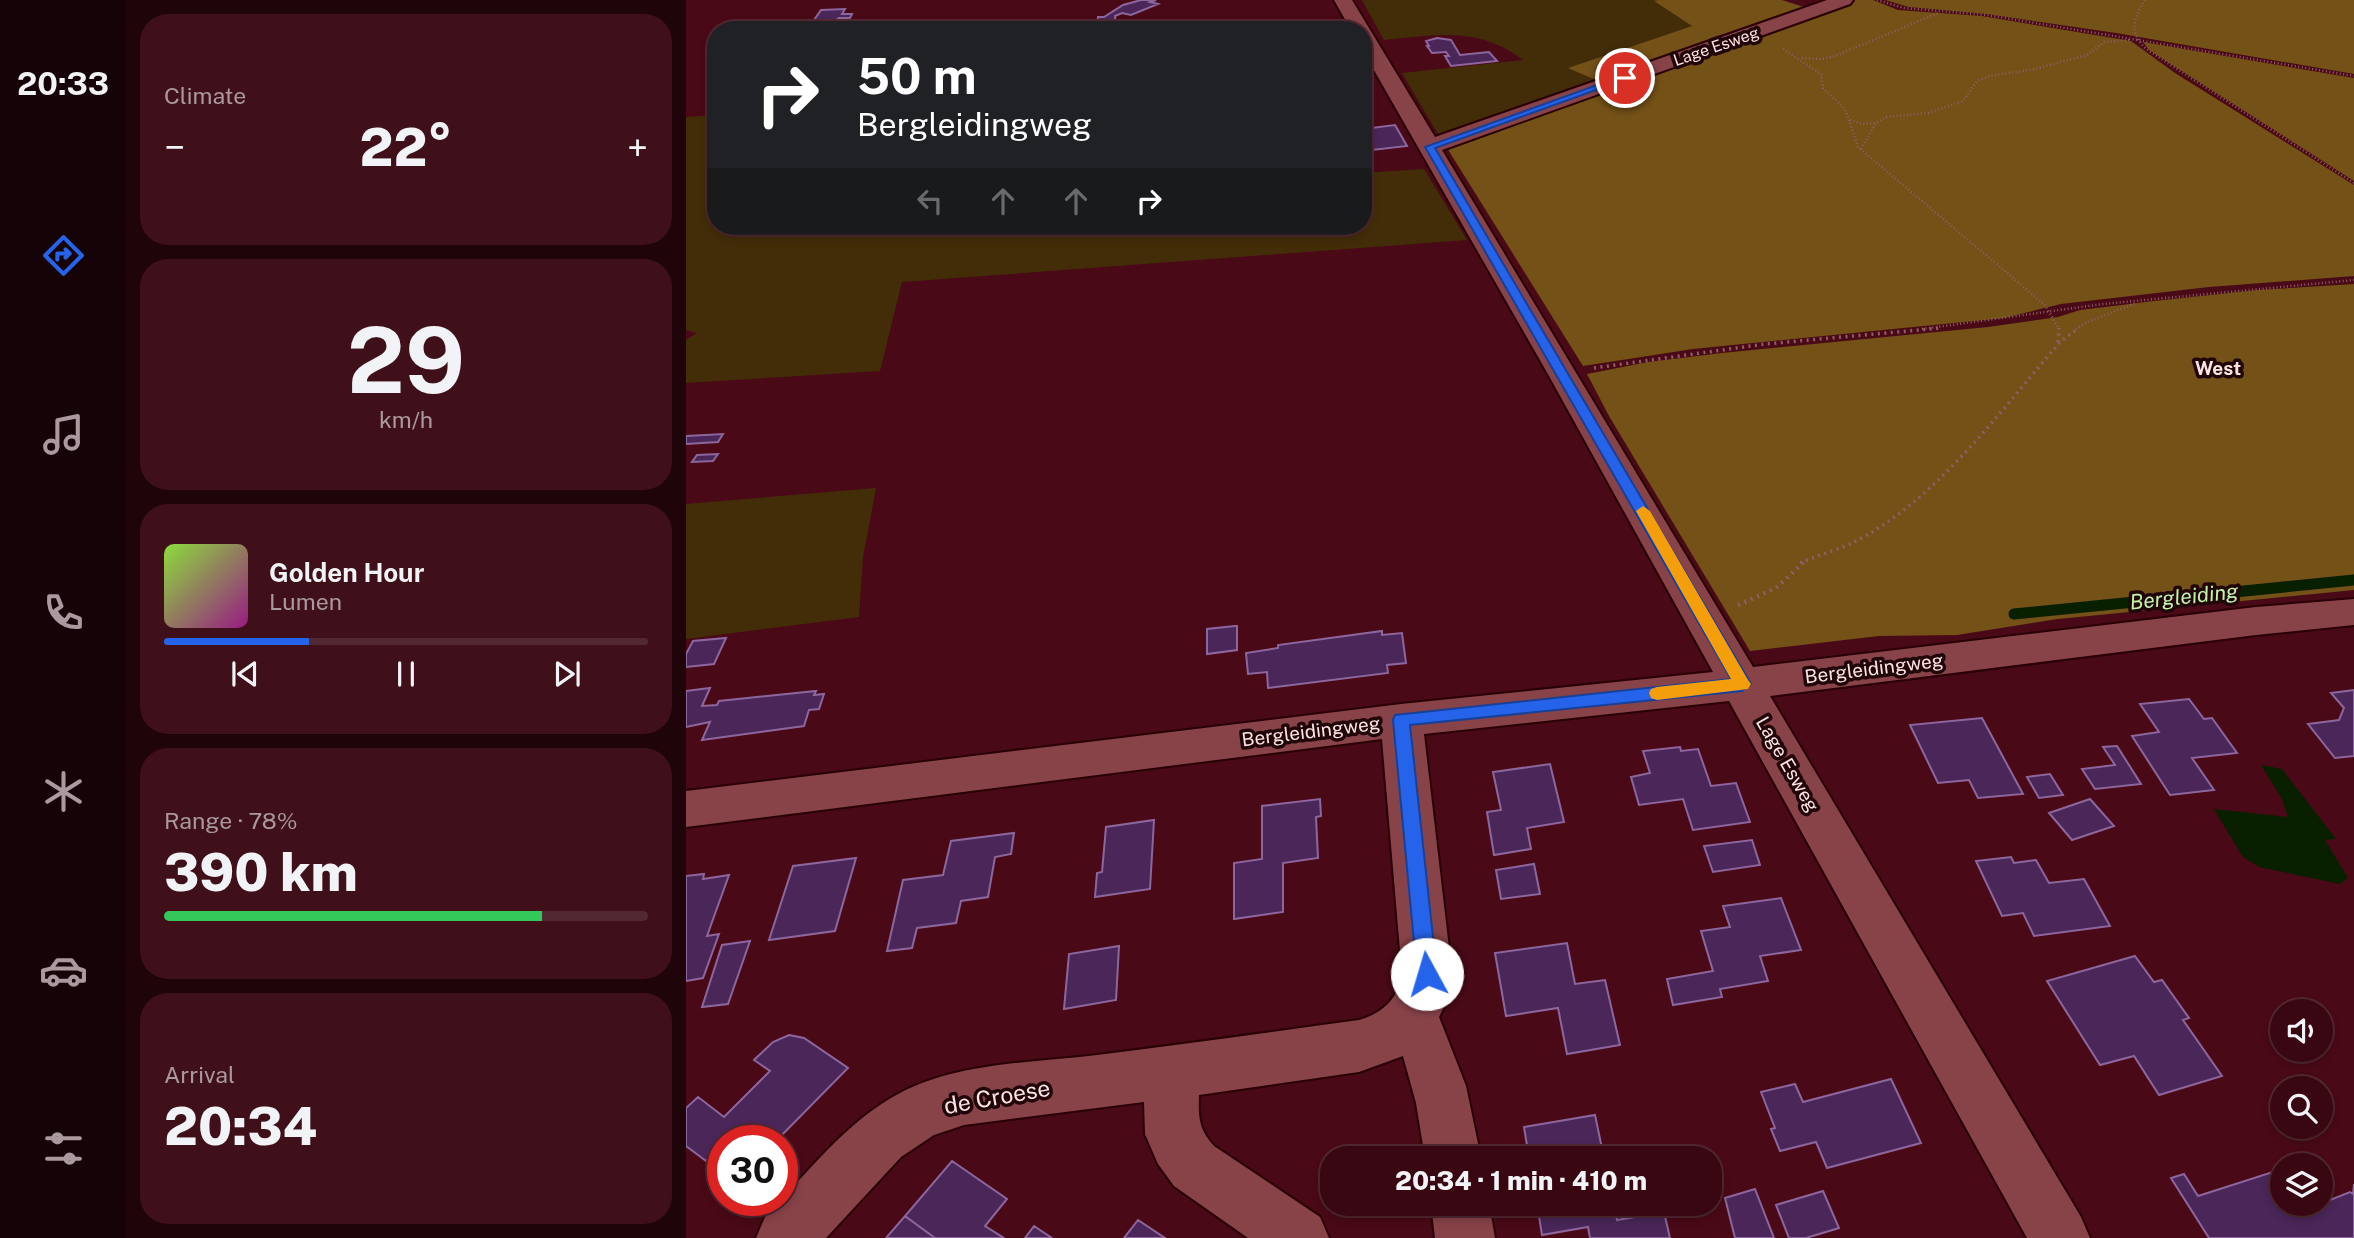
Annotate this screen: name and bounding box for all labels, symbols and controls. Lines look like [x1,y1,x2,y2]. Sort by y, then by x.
street label: Lage Esweg [1671,23,1762,70]
text: 50 m [857,47,977,105]
pin [1595,48,1655,108]
icon: right [742,49,833,140]
icon: arrive [1606,59,1644,97]
text: 20:33 [17,65,109,102]
text: Climate [164,82,246,109]
text: Bergleidingweg [857,106,1092,143]
text: 22° [360,117,452,178]
text: − [164,125,185,170]
text: + [627,125,648,170]
icon: left [911,182,949,220]
icon: ahead [984,182,1022,220]
icon: ahead [1057,182,1095,220]
icon: right [1130,182,1168,220]
icon: directions [39,231,88,280]
text: 29 [347,307,465,413]
district label: West [2195,357,2241,379]
text: km/h [379,406,433,433]
icon: music [39,410,88,459]
text: Golden Hour [269,557,424,588]
water label: Bergleiding [2128,578,2240,615]
icon: phone [39,588,88,637]
text: Lumen [269,588,342,615]
street label: Bergleidingweg [1803,649,1945,687]
icon: previous [226,655,264,693]
icon: pause [387,655,425,693]
icon: next [548,655,586,693]
street label: Bergleidingweg [1240,712,1382,750]
street label: Lage Esweg [1752,712,1824,816]
icon: climate [39,767,88,816]
text: Range · 78% [164,807,297,834]
text: 390 km [164,842,358,903]
position arrow [1390,937,1464,1011]
icon: car [39,946,88,995]
map controls [2270,999,2333,1216]
button: sound [2270,999,2333,1062]
text: Arrival [164,1061,235,1088]
street label: de Croese [942,1074,1052,1119]
button: search [2270,1076,2333,1139]
text: 20:34 [164,1096,317,1157]
icon: filters [39,1124,88,1173]
speed limit sign: 30 [707,1125,798,1216]
button: layers [2270,1153,2333,1216]
text: 20:34 · 1 min · 410 m [1395,1165,1647,1196]

